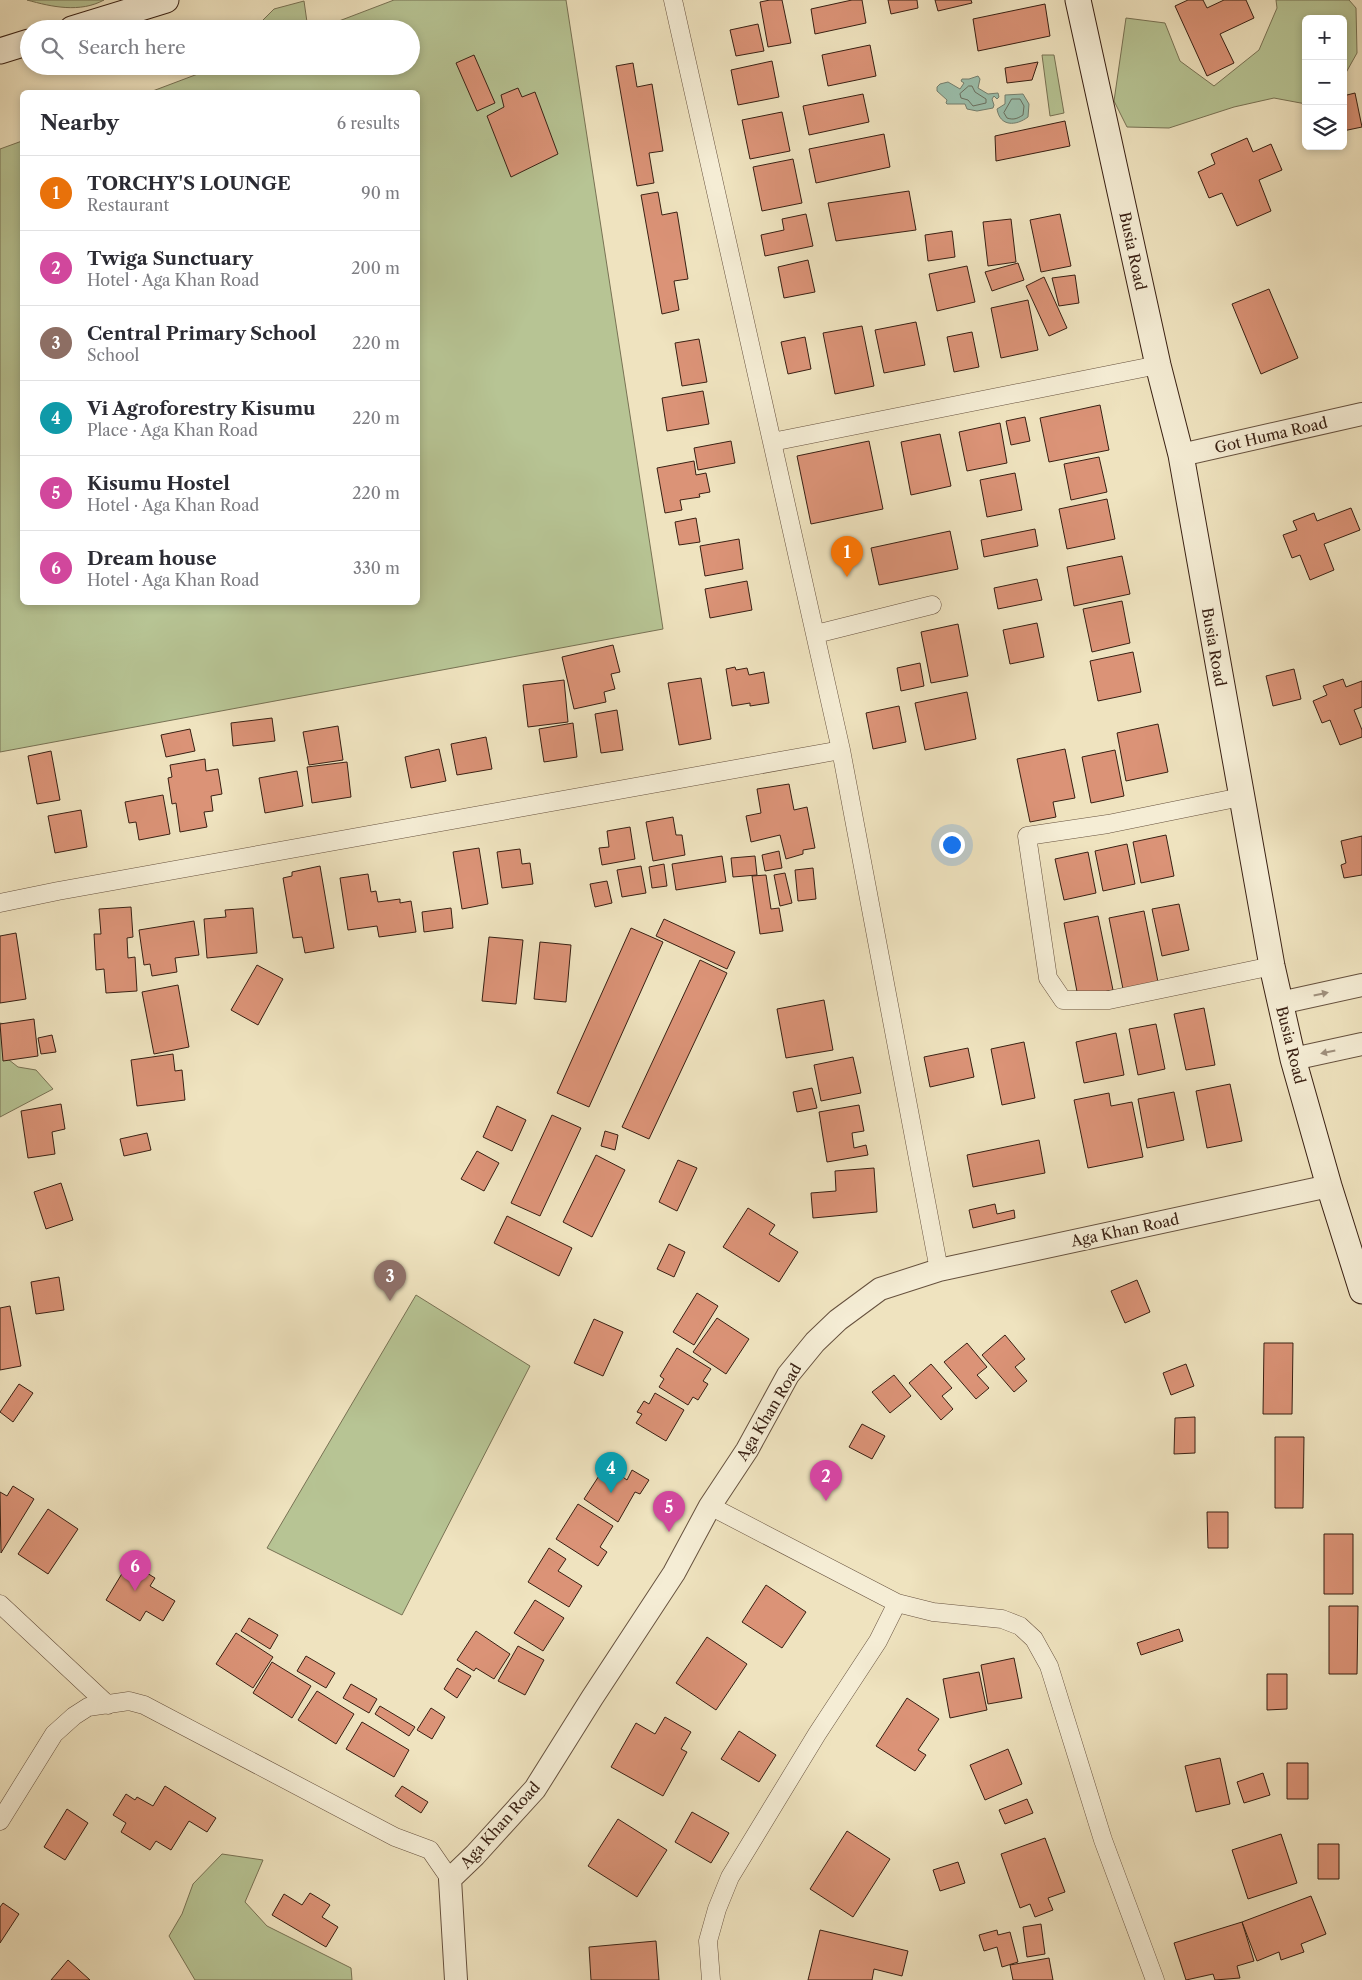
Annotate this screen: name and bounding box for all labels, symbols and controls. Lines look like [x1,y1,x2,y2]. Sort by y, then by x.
map controls [1302,15,1347,150]
button: + [1302,15,1347,60]
search box [20,20,420,75]
icon: search [38,34,66,62]
text: Search here [78,36,186,59]
button: − [1302,60,1347,105]
button: layers [1302,105,1347,150]
text: Nearby [40,110,119,135]
text: 6 results [337,113,400,133]
text: TORCHY'S LOUNGE [87,172,291,195]
text: 1 [52,183,60,203]
text: 90 m [361,183,400,203]
text: Restaurant [87,195,169,215]
street label: Busia Road [1115,210,1151,292]
text: Twiga Sunctuary [87,247,253,270]
text: 2 [51,258,61,278]
text: 200 m [351,258,400,278]
text: Hotel · Aga Khan Road [87,270,259,290]
text: Central Primary School [87,322,317,345]
text: 3 [51,333,61,353]
text: 220 m [352,333,400,353]
text: School [87,345,139,365]
text: Vi Agroforestry Kisumu [87,397,316,420]
text: 4 [51,408,61,428]
text: 220 m [352,408,400,428]
street label: Got Huma Road [1213,413,1329,457]
text: Place · Aga Khan Road [87,420,258,440]
text: Kisumu Hostel [87,472,230,495]
text: 5 [52,483,60,503]
text: 220 m [352,483,400,503]
text: Hotel · Aga Khan Road [87,495,259,515]
pin: 1 [831,536,863,577]
text: Dream house [87,547,217,570]
text: 6 [51,558,61,578]
text: 330 m [353,558,400,578]
text: Hotel · Aga Khan Road [87,570,259,590]
street label: Busia Road [1198,606,1230,688]
your location [939,832,965,858]
one-way arrow [1313,990,1329,998]
street label: Busia Road [1272,1004,1310,1086]
one-way arrow [1319,1048,1335,1056]
street label: Aga Khan Road [1068,1209,1181,1251]
pin: 3 [374,1260,406,1301]
street label: Aga Khan Road [732,1360,805,1465]
pin: 4 [595,1452,627,1493]
pin: 2 [810,1460,842,1501]
pin: 5 [653,1491,685,1532]
pin: 6 [119,1550,151,1591]
street label: Aga Khan Road [455,1778,544,1873]

